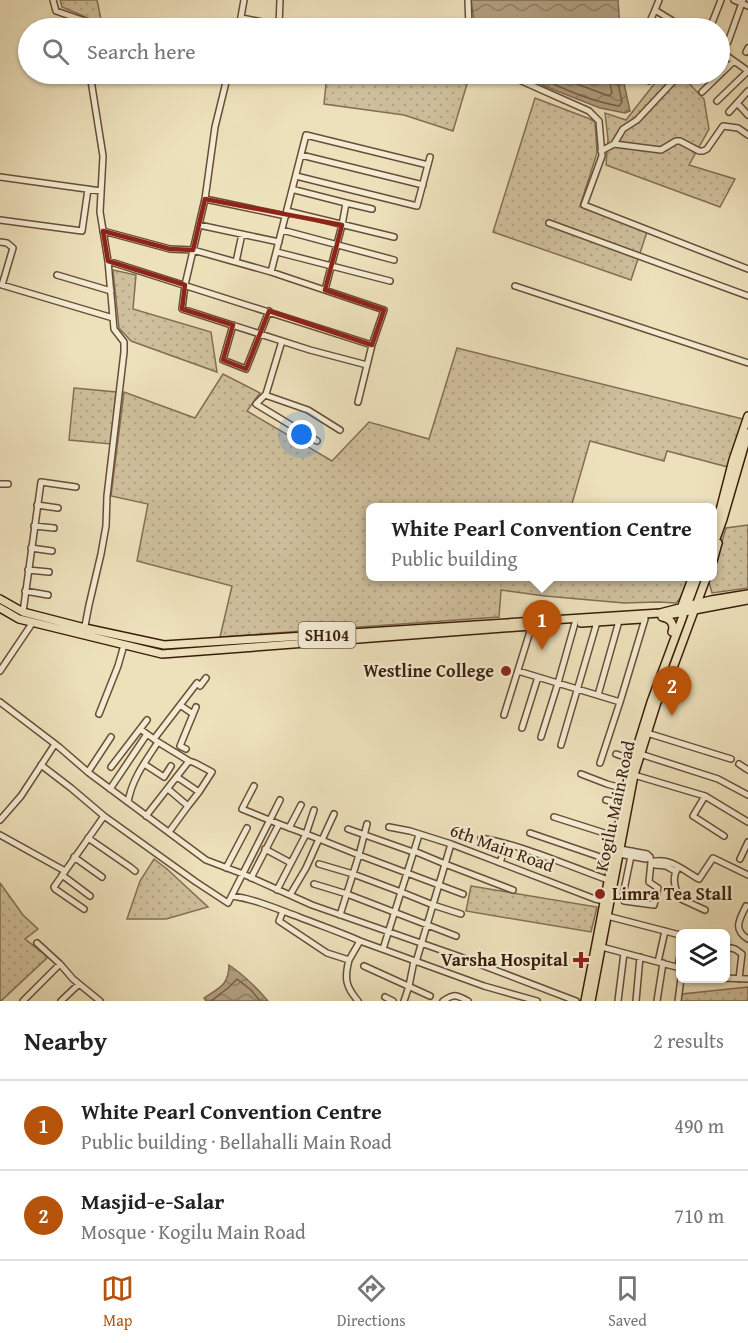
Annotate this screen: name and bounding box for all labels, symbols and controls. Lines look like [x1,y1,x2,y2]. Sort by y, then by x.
search box [18,18,730,84]
icon: search [39,35,72,68]
text: Search here [87,35,196,67]
your location [287,420,316,449]
popup [366,503,717,581]
text: White Pearl Convention Centre [391,512,692,544]
text: Public building [391,544,517,573]
pin: 1 [522,600,562,650]
road number: SH104 [298,622,356,648]
place label: Westline College [363,657,494,684]
marker: Westline College [499,664,513,678]
pin: 2 [652,666,692,716]
street label: Kogilu Main Road [588,738,642,874]
street label: 6th Main Road [446,816,558,879]
place label: Limra Tea Stall [612,880,733,907]
marker: Limra Tea Stall [593,887,607,901]
map controls [676,929,730,983]
button: layers [676,929,730,983]
place label: Varsha Hospital [441,946,568,973]
marker: Varsha Hospital [572,951,590,969]
text: Nearby [24,1021,107,1060]
text: 2 results [653,1026,724,1055]
text: White Pearl Convention Centre [81,1095,382,1127]
text: 1 [38,1111,49,1140]
text: 490 m [674,1111,724,1140]
text: Public building · Bellahalli Main Road [81,1127,392,1156]
text: Masjid-e-Salar [81,1185,224,1217]
text: 2 [38,1201,49,1230]
text: 710 m [674,1201,724,1230]
text: Mosque · Kogilu Main Road [81,1217,306,1246]
tab: Map [101,1272,134,1332]
tab: Directions [337,1272,406,1332]
tab: Saved [608,1272,647,1332]

